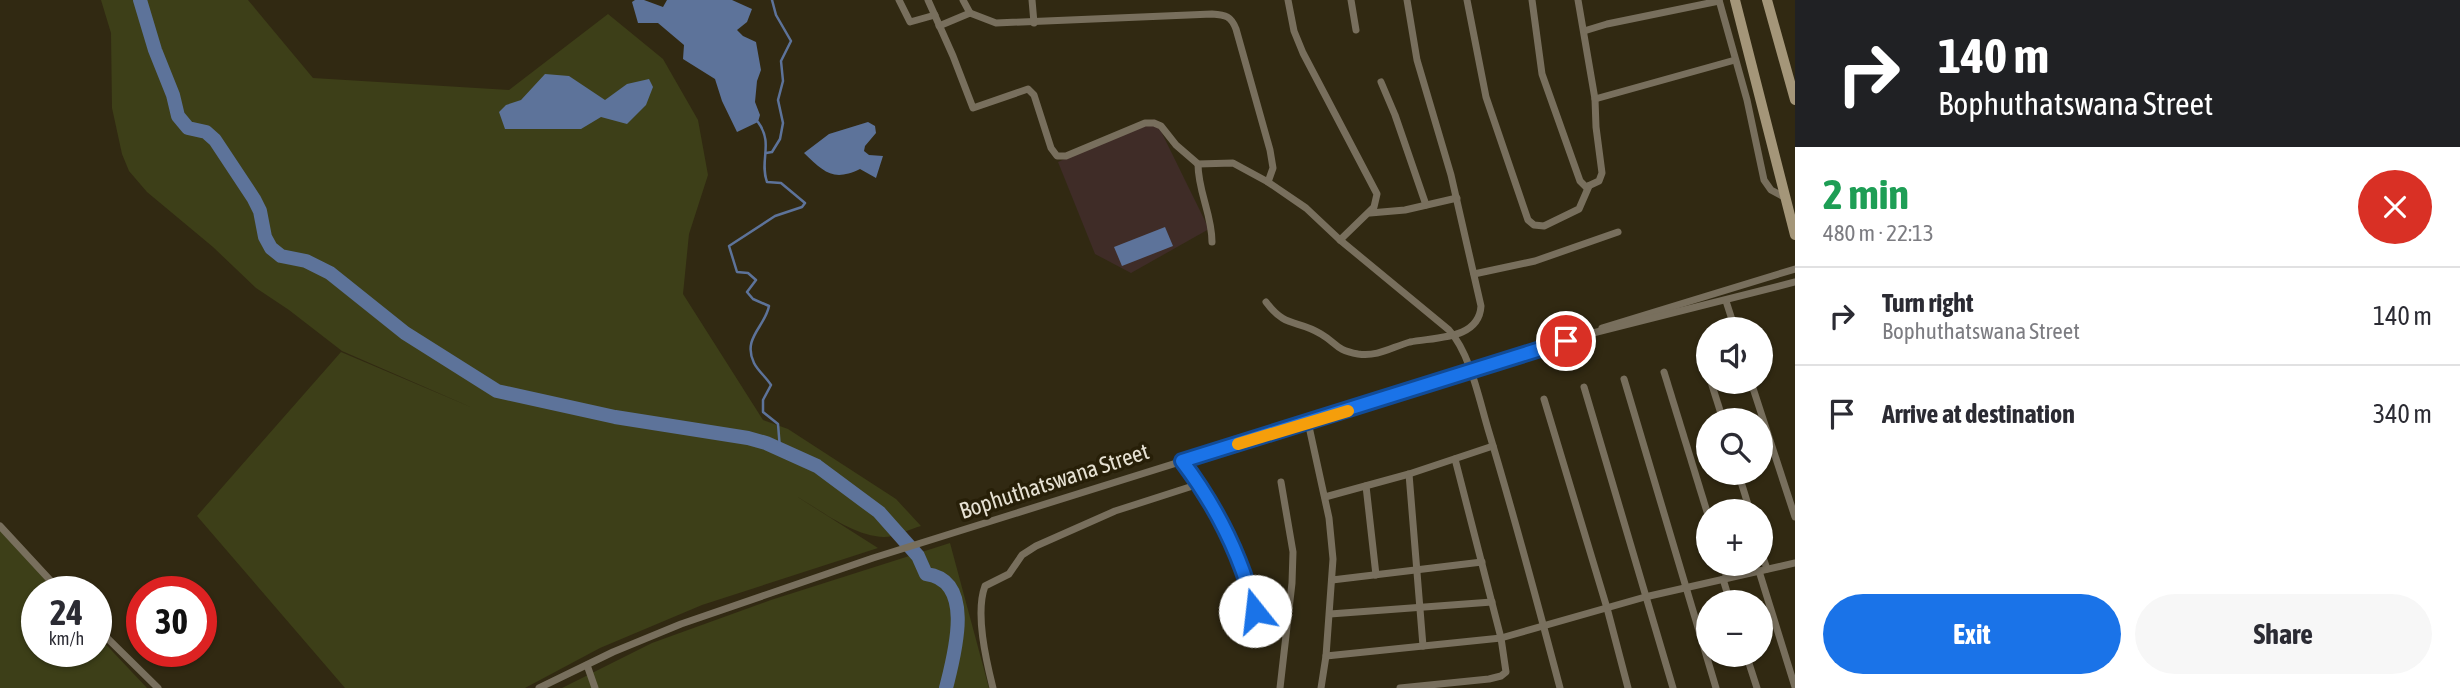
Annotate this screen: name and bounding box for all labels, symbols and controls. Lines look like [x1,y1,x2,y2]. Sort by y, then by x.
text: 140 m [1938,27,2049,83]
icon: right [1823,28,1914,119]
text: Bophuthatswana Street [1938,85,2213,122]
text: 2 min [1823,170,1909,218]
button: close [2358,170,2432,244]
text: 480 m · 22:13 [1823,220,1934,246]
text: Turn right [1882,288,1973,318]
icon: right [1823,297,1861,335]
text: 140 m [2373,301,2432,331]
pin [1536,311,1596,371]
map controls [1696,317,1773,667]
button: sound [1696,317,1773,394]
text: Bophuthatswana Street [1882,318,2080,344]
icon: arrive [1547,322,1585,360]
icon: arrive [1823,395,1861,433]
text: Arrive at destination [1882,399,2075,429]
text: 340 m [2373,399,2432,429]
button: search [1696,408,1773,485]
street label: Bophuthatswana Street [956,438,1152,524]
button: + [1696,499,1773,576]
position arrow [1218,574,1292,648]
speed limit sign: 30 [126,576,217,667]
button: − [1696,590,1773,667]
text: 24 [50,592,83,632]
button: Exit [1823,594,2121,674]
button: Share [2135,594,2432,674]
text: km/h [49,628,84,649]

